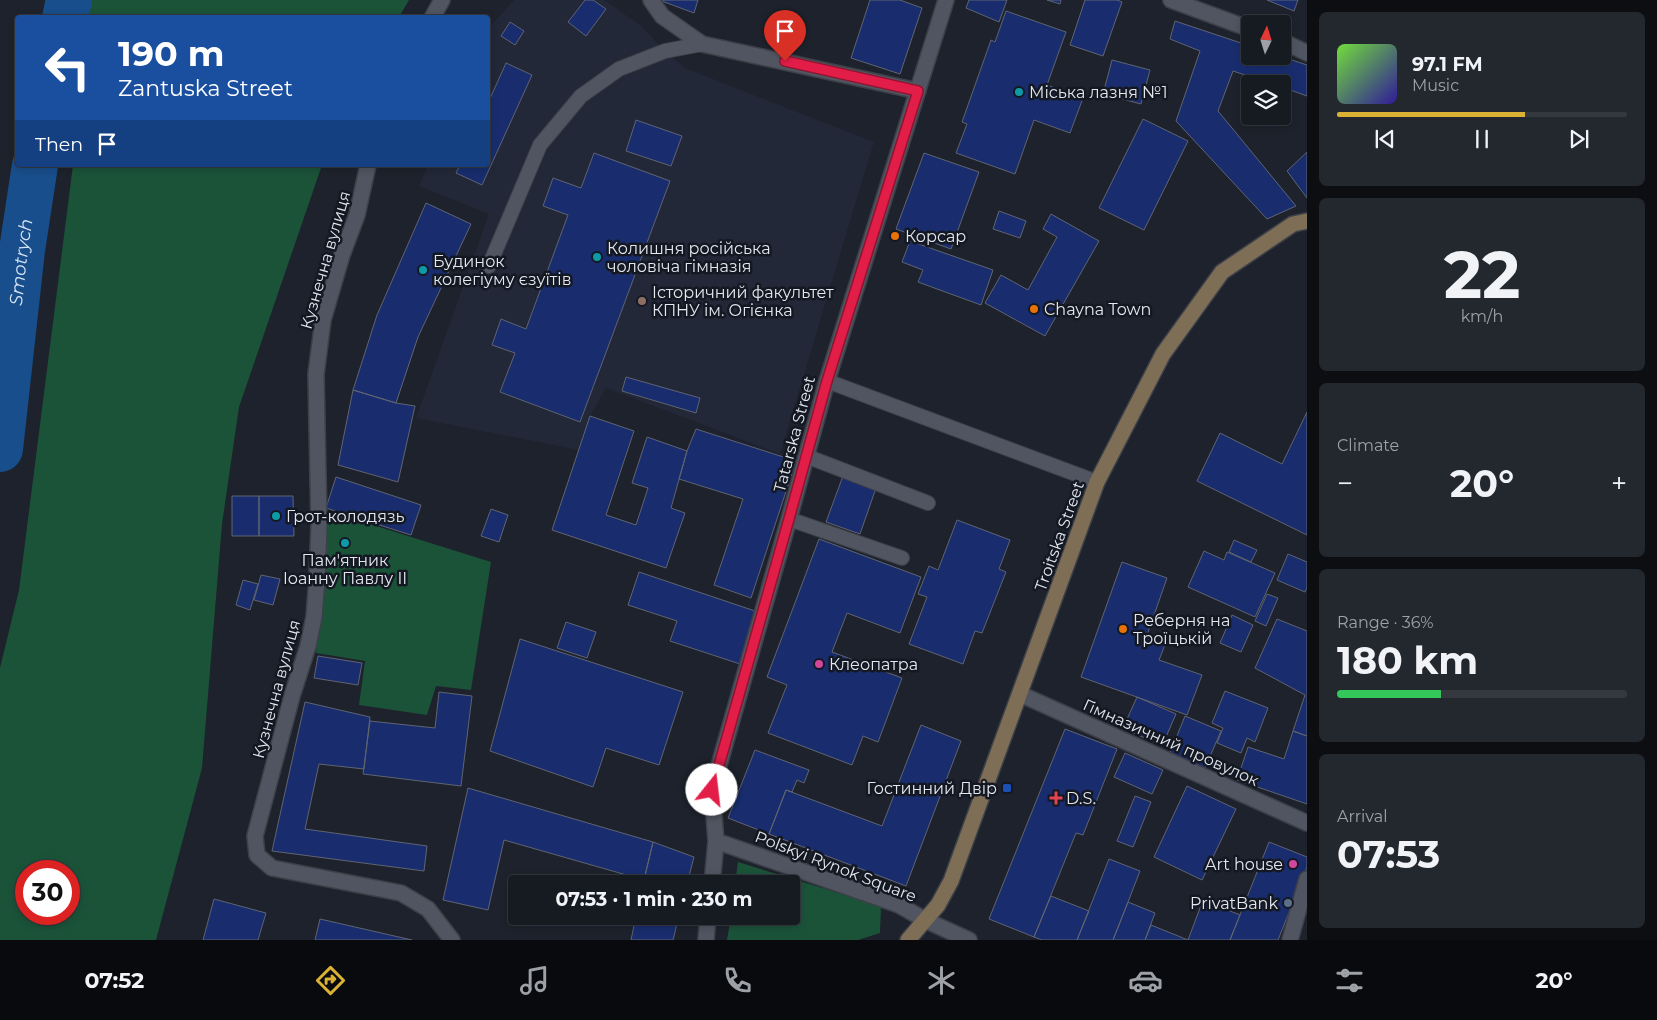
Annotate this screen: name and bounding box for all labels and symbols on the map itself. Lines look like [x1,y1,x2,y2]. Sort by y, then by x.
pin [764,10,806,61]
north arrow [1241,15,1291,65]
place label: Міська лазня №1 [1029,83,1168,102]
marker: Міська лазня №1 [1013,86,1025,98]
street label: Кузнечна вулиця [297,189,354,331]
water label: Smotrych [5,217,38,307]
place label: Корсар [905,227,966,246]
marker: Корсар [889,230,901,242]
place label: Колишня російська чоловіча гімназія [607,239,771,276]
marker: Колишня російська чоловіча гімназія [591,251,603,263]
place label: Будинок колегіуму єзуїтів [433,252,571,289]
marker: Будинок колегіуму єзуїтів [417,264,429,276]
place label: Історичний факультет КПНУ ім. Огієнка [652,283,834,320]
marker: Історичний факультет КПНУ ім. Огієнка [636,295,648,307]
place label: Chayna Town [1044,300,1151,319]
marker: Chayna Town [1028,303,1040,315]
street label: Tatarska Street [770,374,819,494]
street label: Troitska Street [1031,478,1088,593]
place label: Грот-колодязь [286,507,404,526]
marker: Грот-колодязь [270,510,282,522]
marker: Пам'ятник Iоанну Павлу II [339,537,351,549]
place label: Пам'ятник Iоанну Павлу II [283,551,407,588]
place label: Реберня на Троїцькій [1133,611,1230,648]
street label: Кузнечна вулиця [249,618,304,761]
marker: Реберня на Троїцькій [1117,623,1129,635]
place label: Клеопатра [829,655,918,674]
marker: Клеопатра [813,658,825,670]
street label: Гімназичний провулок [1080,695,1262,790]
position arrow [685,763,737,815]
place label: Гостинний Двір [867,779,997,798]
marker: Гостинний Двір [1001,782,1013,794]
place label: D.S. [1066,789,1096,808]
marker: D.S. [1050,792,1062,804]
street label: Polskyi Rynok Square [752,827,919,906]
place label: Art house [1205,855,1283,874]
marker: Art house [1287,858,1299,870]
speed limit sign: 30 [15,860,80,925]
place label: PrivatBank [1190,894,1278,913]
marker: PrivatBank [1282,897,1294,909]

